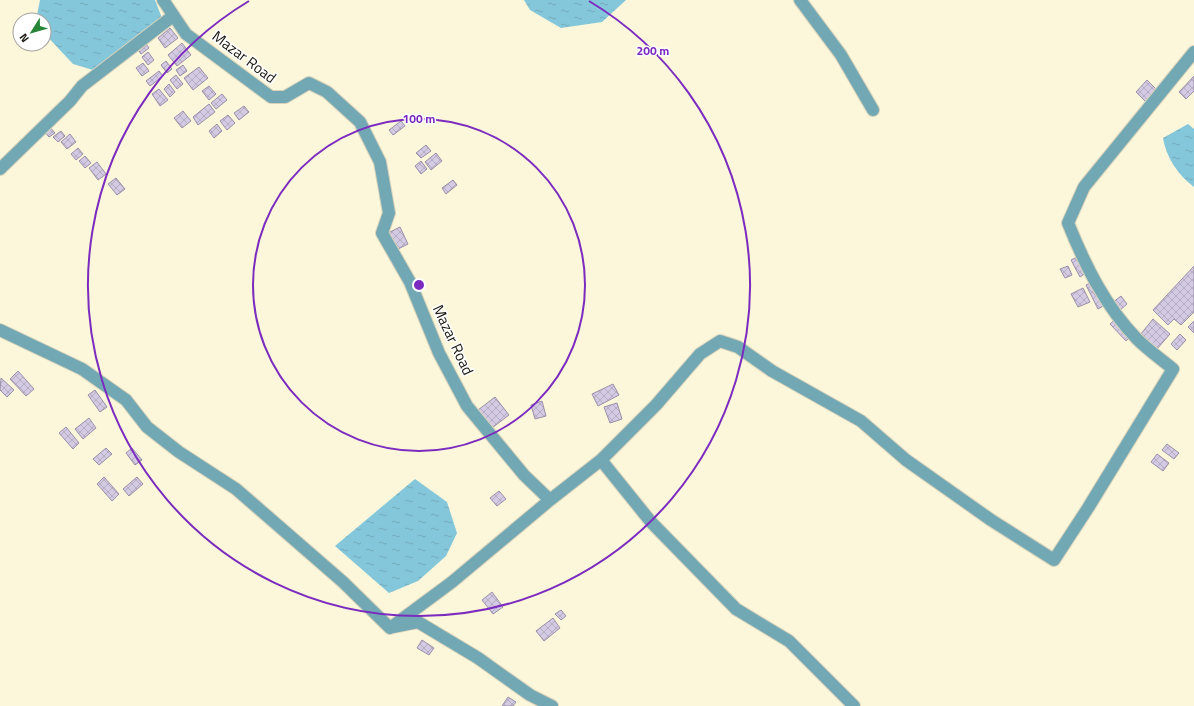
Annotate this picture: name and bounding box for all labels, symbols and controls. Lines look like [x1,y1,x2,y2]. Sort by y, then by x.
north arrow [12,12,52,52]
street label: Mazar Road [207,25,281,88]
text: N [15,30,33,46]
text: 200 m [637,41,669,60]
text: 100 m [403,109,435,128]
centre of rings [412,278,426,292]
street label: Mazar Road [427,301,480,379]

